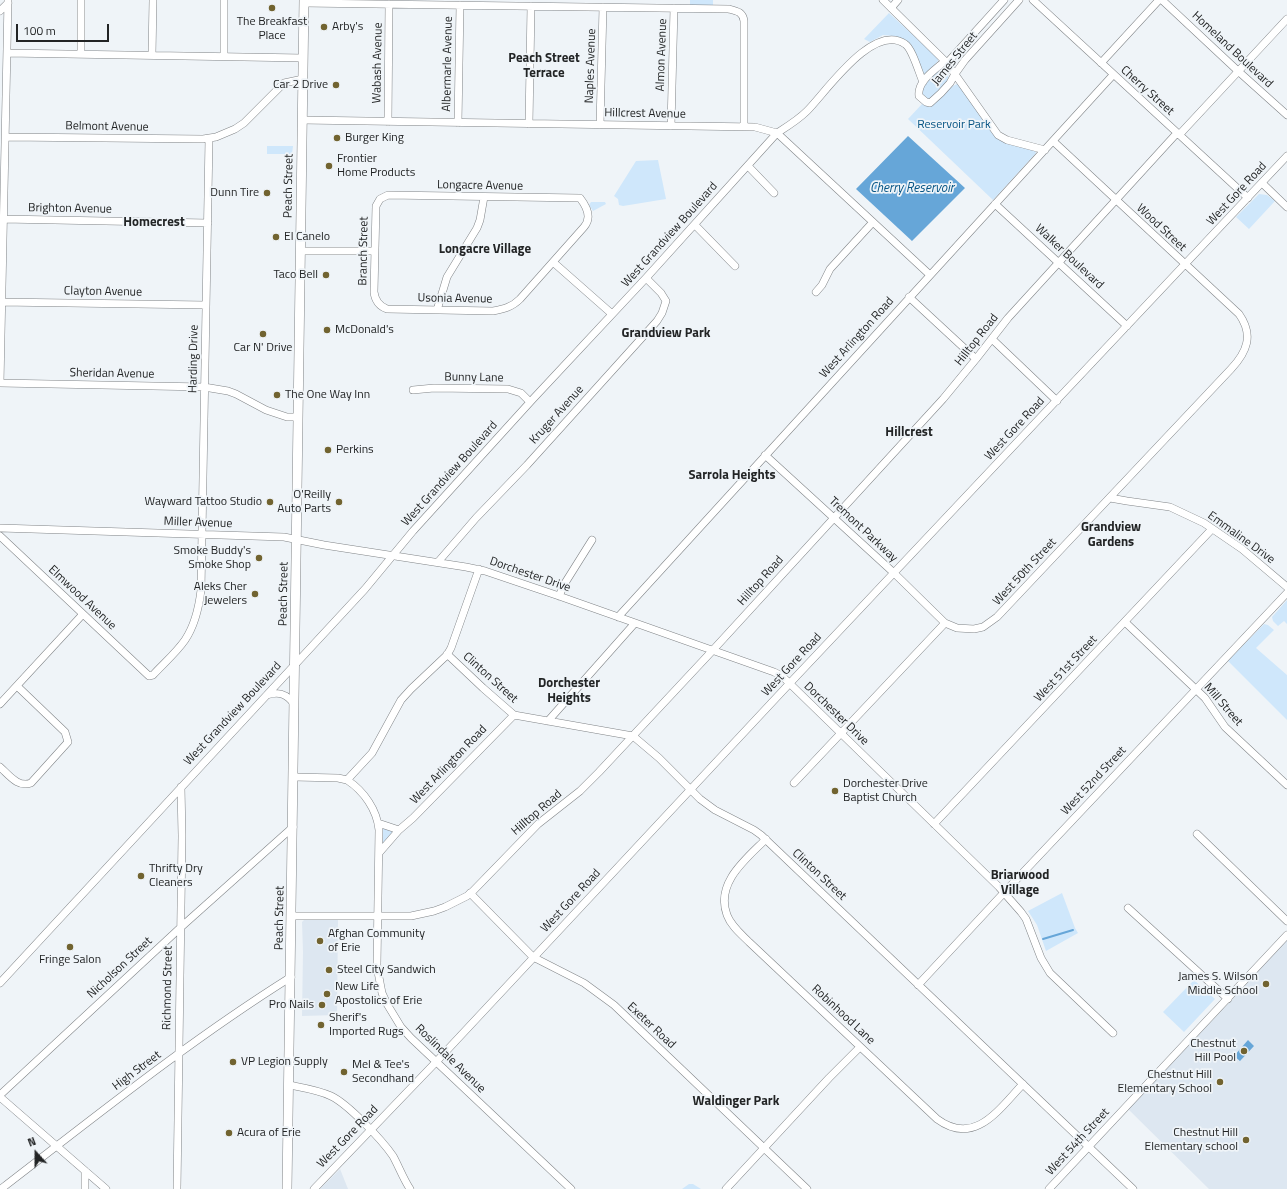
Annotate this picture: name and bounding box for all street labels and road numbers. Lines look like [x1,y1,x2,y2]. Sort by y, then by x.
street label: Homeland Boulevard [1188,9,1276,91]
street label: Albermarle Avenue [440,16,456,112]
street label: Almon Avenue [654,18,670,92]
street label: Wabash Avenue [370,22,386,104]
street label: Naples Avenue [582,28,600,104]
street label: James Street [929,29,981,89]
street label: Cherry Street [1117,63,1177,119]
street label: Hillcrest Avenue [604,106,686,122]
street label: Belmont Avenue [65,119,149,135]
street label: Peach Street [281,154,297,218]
street label: West Gore Road [1204,159,1270,229]
street label: Longacre Avenue [437,178,523,194]
street label: West Grandview Boulevard [619,180,721,290]
street label: Brighton Avenue [28,201,112,217]
street label: Wood Street [1133,201,1189,255]
street label: Branch Street [356,216,372,286]
street label: Walker Boulevard [1032,222,1106,292]
street label: Clayton Avenue [64,284,142,300]
street label: Usonia Avenue [417,291,493,307]
street label: West Arlington Road [817,295,897,381]
street label: Hilltop Road [952,311,1002,369]
street label: Harding Drive [186,325,202,393]
street label: Sheridan Avenue [69,366,155,382]
street label: Bunny Lane [444,370,504,386]
street label: Kruger Avenue [527,383,587,447]
street label: West Gore Road [982,394,1048,464]
street label: West Grandview Boulevard [399,419,501,529]
street label: Tremont Parkway [826,494,900,566]
street label: Emmaline Drive [1205,509,1277,567]
street label: Miller Avenue [163,515,233,531]
street label: West 50th Street [990,535,1060,609]
street label: Hilltop Road [735,553,787,609]
street label: Dorchester Drive [488,554,572,596]
street label: Peach Street [276,562,292,626]
street label: Elmwood Avenue [45,563,119,633]
street label: West Gore Road [759,630,825,700]
street label: West 51st Street [1032,633,1100,705]
street label: Clinton Street [460,650,520,706]
street label: West Grandview Boulevard [181,659,285,769]
street label: Dorchester Drive [801,679,871,749]
street label: Mill Street [1201,681,1245,729]
street label: West Arlington Road [408,723,490,807]
street label: West 52nd Street [1058,744,1130,818]
street label: Hilltop Road [509,787,565,839]
street label: Clinton Street [789,846,849,904]
street label: West Gore Road [538,866,604,936]
street label: Peach Street [272,886,288,950]
street label: Nicholson Street [85,934,155,1002]
street label: Richmond Street [160,946,176,1030]
street label: Robinhood Lane [808,982,878,1048]
street label: Exeter Road [624,1000,678,1052]
street label: Roslindale Avenue [412,1022,488,1096]
street label: High Street [110,1048,164,1094]
street label: West Gore Road [315,1103,381,1171]
street label: West 54th Street [1043,1105,1113,1179]

